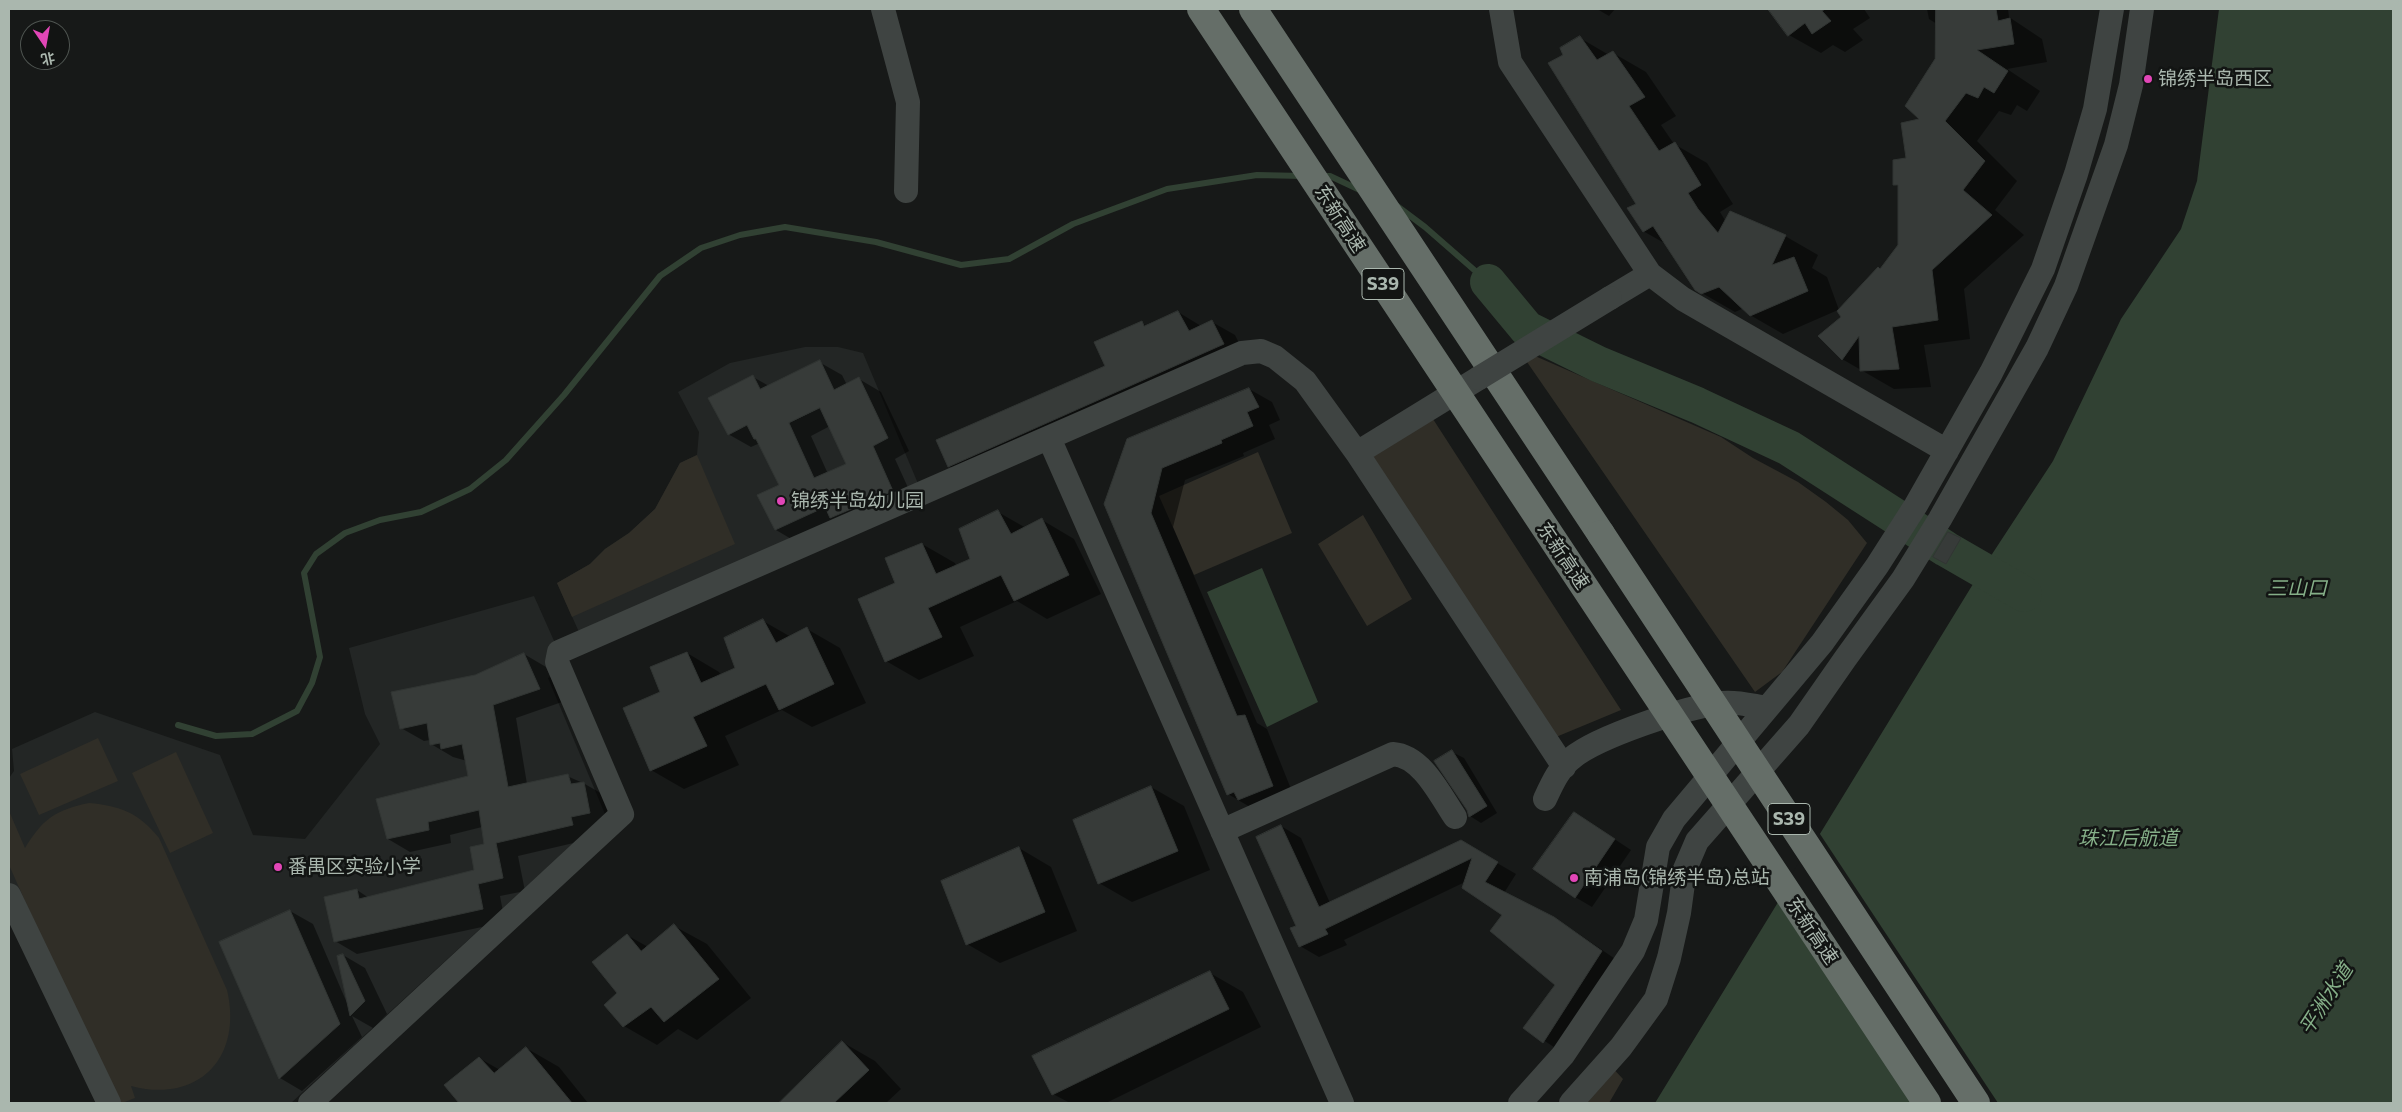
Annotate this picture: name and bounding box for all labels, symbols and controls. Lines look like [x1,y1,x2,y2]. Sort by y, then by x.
north arrow [20,20,70,70]
text: 北 [39,49,57,69]
place label: 锦绣半岛西区 [2158,68,2272,90]
marker: 锦绣半岛西区 [2142,73,2154,85]
street label: 东新高速 [1310,181,1370,257]
road number: S39 [1362,268,1404,300]
place label: 锦绣半岛幼儿园 [791,490,924,512]
marker: 锦绣半岛幼儿园 [775,495,787,507]
street label: 东新高速 [1532,518,1594,594]
water label: 三山口 [2267,576,2327,600]
road number: S39 [1768,804,1810,834]
water label: 珠江后航道 [2078,826,2178,850]
place label: 番禺区实验小学 [288,856,421,878]
marker: 番禺区实验小学 [272,861,284,873]
place label: 南浦岛(锦绣半岛)总站 [1584,867,1770,889]
marker: 南浦岛(锦绣半岛)总站 [1568,872,1580,884]
street label: 东新高速 [1781,893,1843,969]
water label: 平洲水道 [2294,959,2358,1039]

